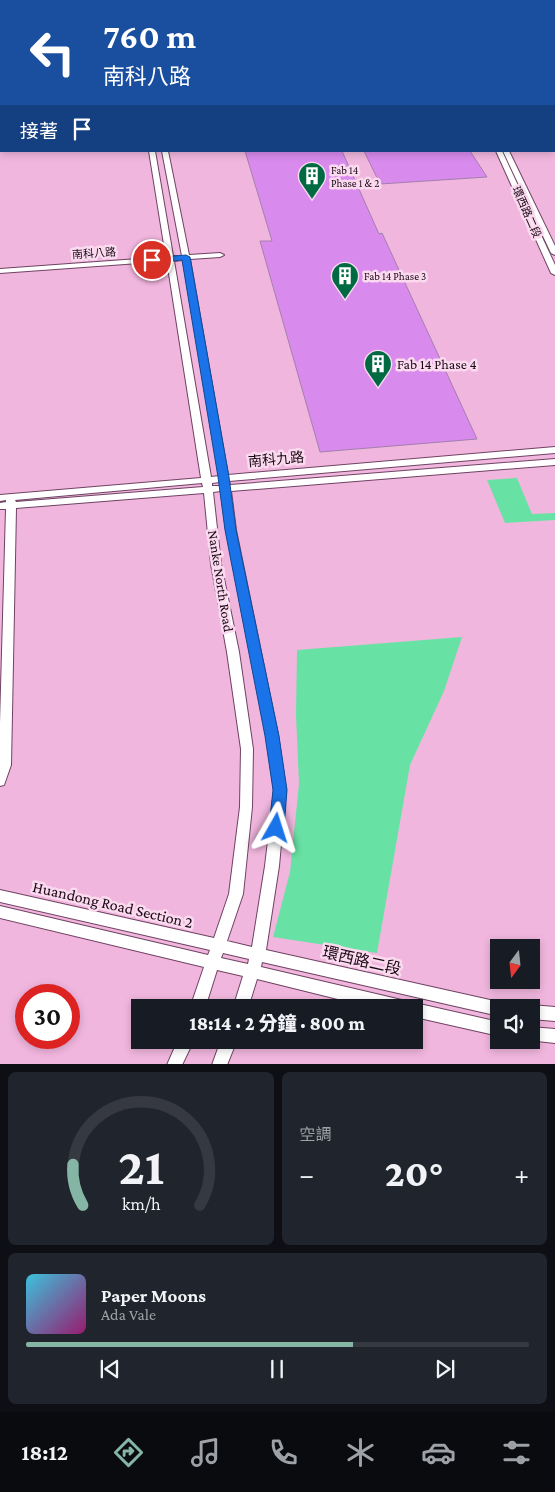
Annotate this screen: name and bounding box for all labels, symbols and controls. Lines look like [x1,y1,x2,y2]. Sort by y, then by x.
text: 760 m [103,17,196,56]
icon: left [20,20,85,85]
text: 南科八路 [103,64,191,89]
icon: arrive [68,115,96,143]
text: 接著 [20,121,58,142]
building icon: Fab 14 Phase 1 & 2 [297,161,327,200]
place label: Fab 14 Phase 1 & 2 [331,164,379,189]
street label: 環西路二段 [510,184,544,240]
pin [131,239,173,281]
street label: 南科八路 [72,245,116,261]
icon: arrive [138,246,166,274]
building icon: Fab 14 Phase 3 [330,261,360,300]
place label: Fab 14 Phase 3 [364,270,426,282]
building icon: Fab 14 Phase 4 [363,349,393,388]
place label: Fab 14 Phase 4 [397,356,477,372]
street label: 南科九路 [247,449,305,469]
street label: Nanke North Road [205,529,237,634]
position arrow [249,801,301,853]
street label: Huandong Road Section 2 [31,878,195,932]
north arrow [490,939,540,989]
map controls [490,939,540,1049]
street label: 環西路二段 [321,943,403,978]
speed limit sign: 30 [15,984,80,1049]
button: sound [490,999,540,1049]
text: 18:14 · 2 分鐘 · 800 m [189,1013,365,1034]
text: 空調 [300,1126,332,1143]
text: 21 [118,1137,164,1195]
text: 20° [385,1152,444,1194]
text: − [300,1159,314,1190]
text: + [514,1159,529,1190]
text: km/h [121,1194,160,1214]
text: Paper Moons [101,1285,206,1306]
text: Ada Vale [101,1306,156,1323]
icon: previous [96,1355,124,1383]
icon: pause [263,1355,291,1383]
icon: next [431,1355,459,1383]
icon: directions [111,1435,146,1470]
icon: music [188,1435,223,1470]
icon: phone [266,1435,301,1470]
icon: climate [343,1435,378,1470]
icon: car [421,1435,456,1470]
icon: filters [499,1435,534,1470]
text: 18:12 [21,1440,68,1465]

